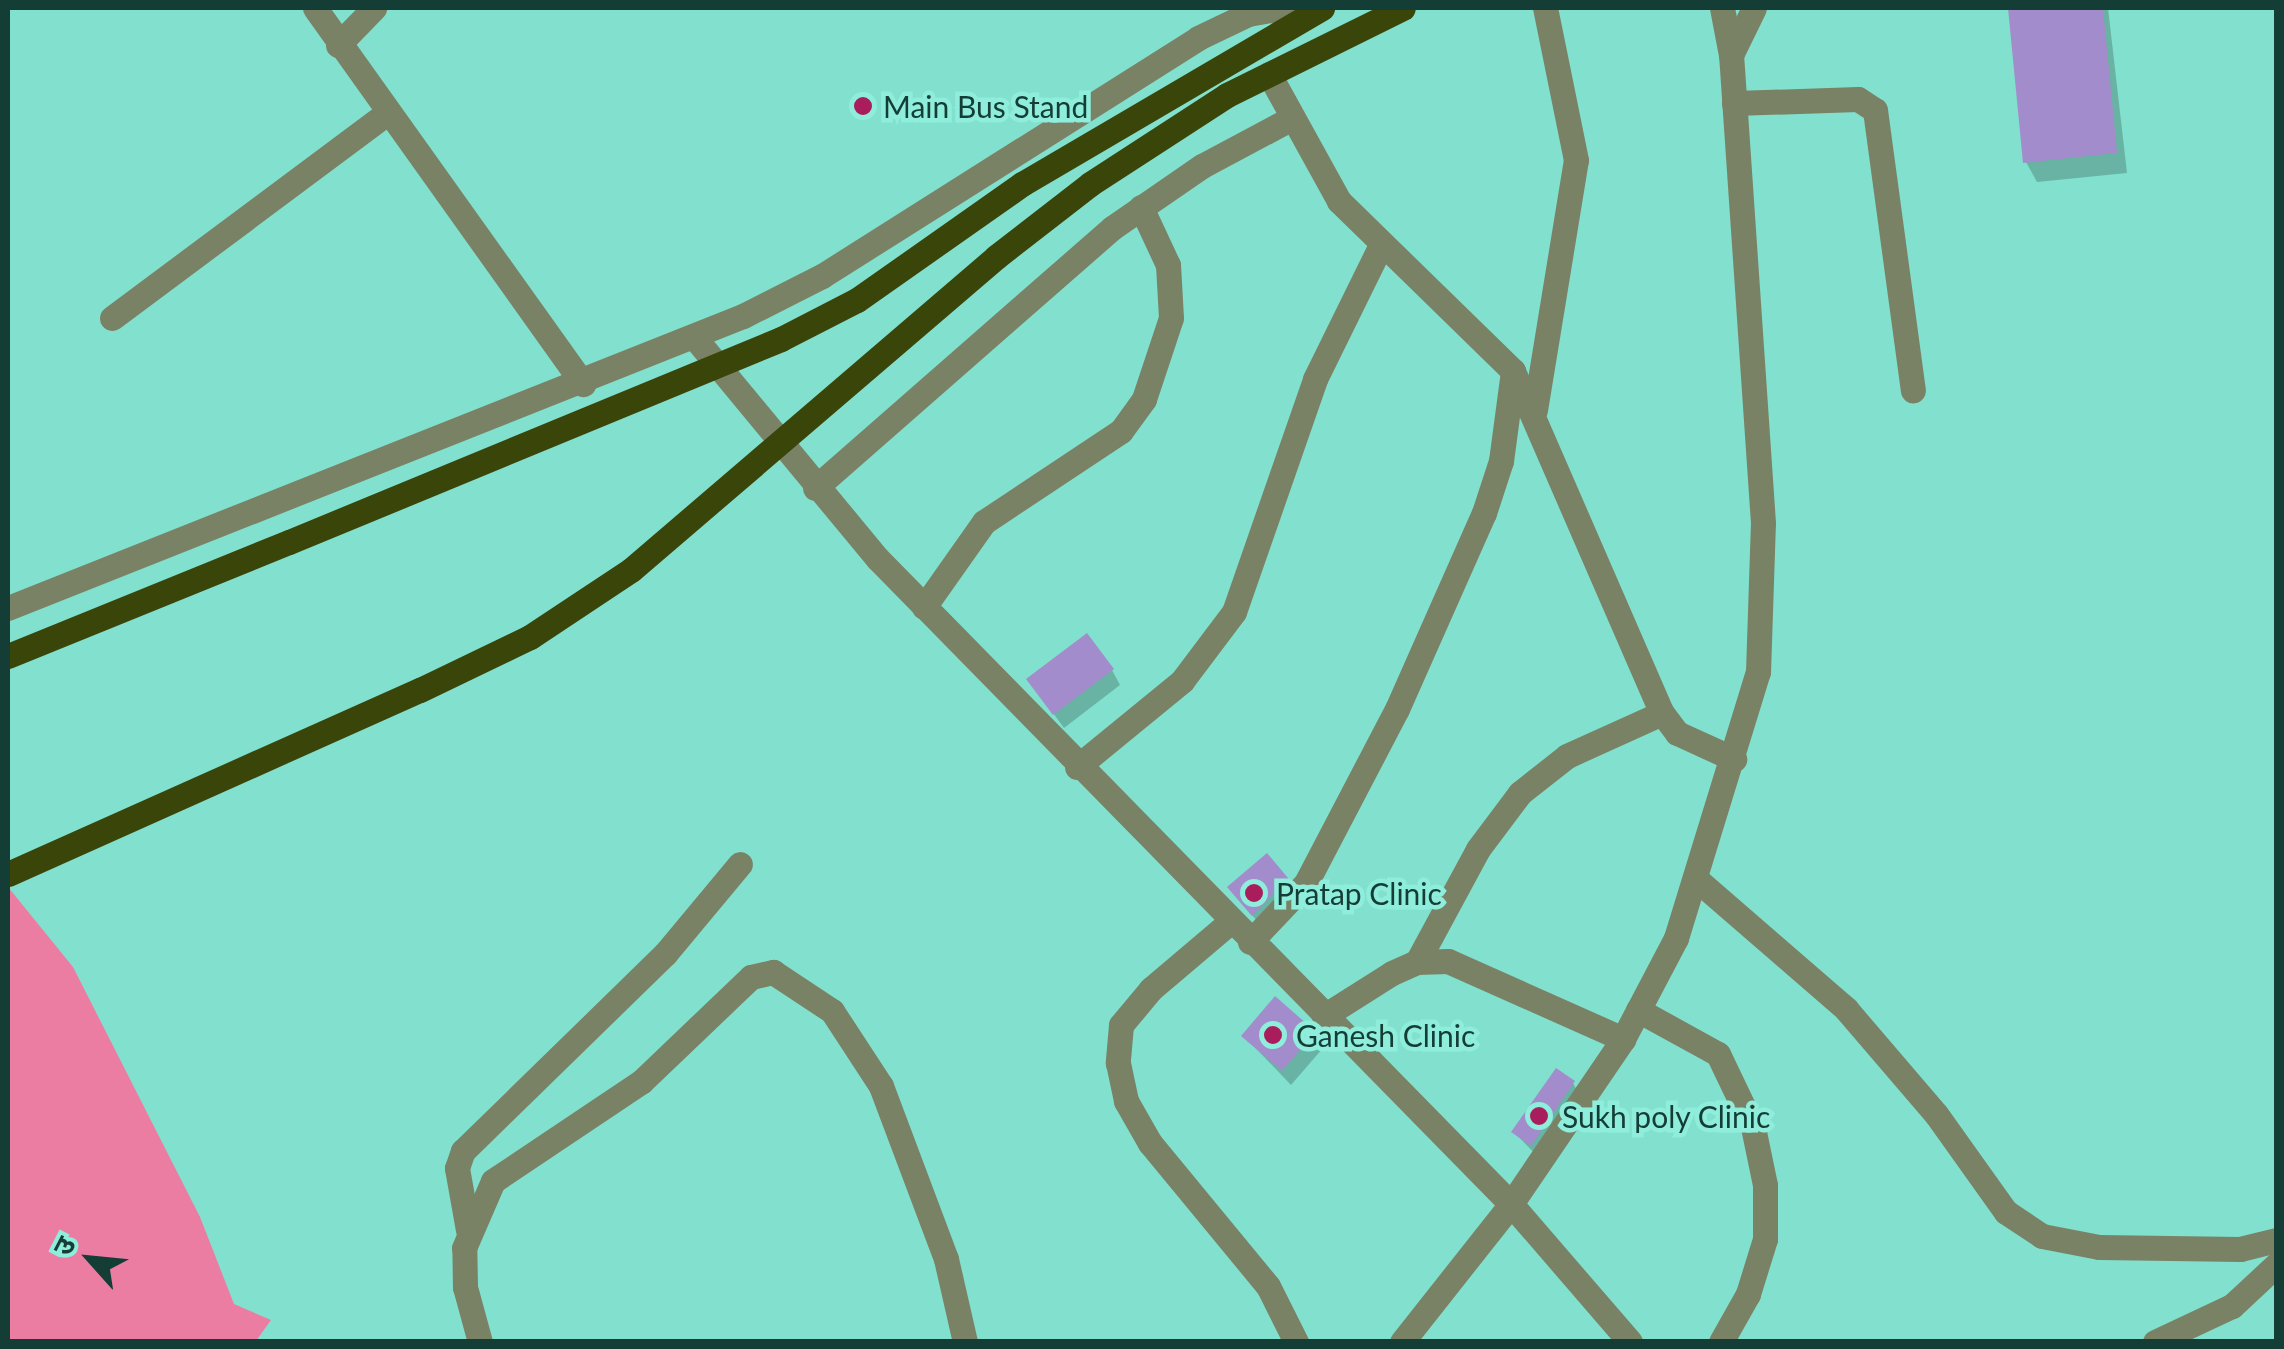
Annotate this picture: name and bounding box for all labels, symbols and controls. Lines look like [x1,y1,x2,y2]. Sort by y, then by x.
place label: Main Bus Stand [883,88,1088,124]
marker: Main Bus Stand [852,95,874,117]
place label: Pratap Clinic [1276,875,1442,911]
marker: Pratap Clinic [1241,880,1267,906]
place label: Ganesh Clinic [1296,1017,1475,1053]
marker: Ganesh Clinic [1260,1022,1286,1048]
place label: Sukh poly Clinic [1562,1098,1771,1134]
marker: Sukh poly Clinic [1526,1103,1552,1129]
north arrow [40,1209,140,1309]
text: उ [44,1230,82,1260]

